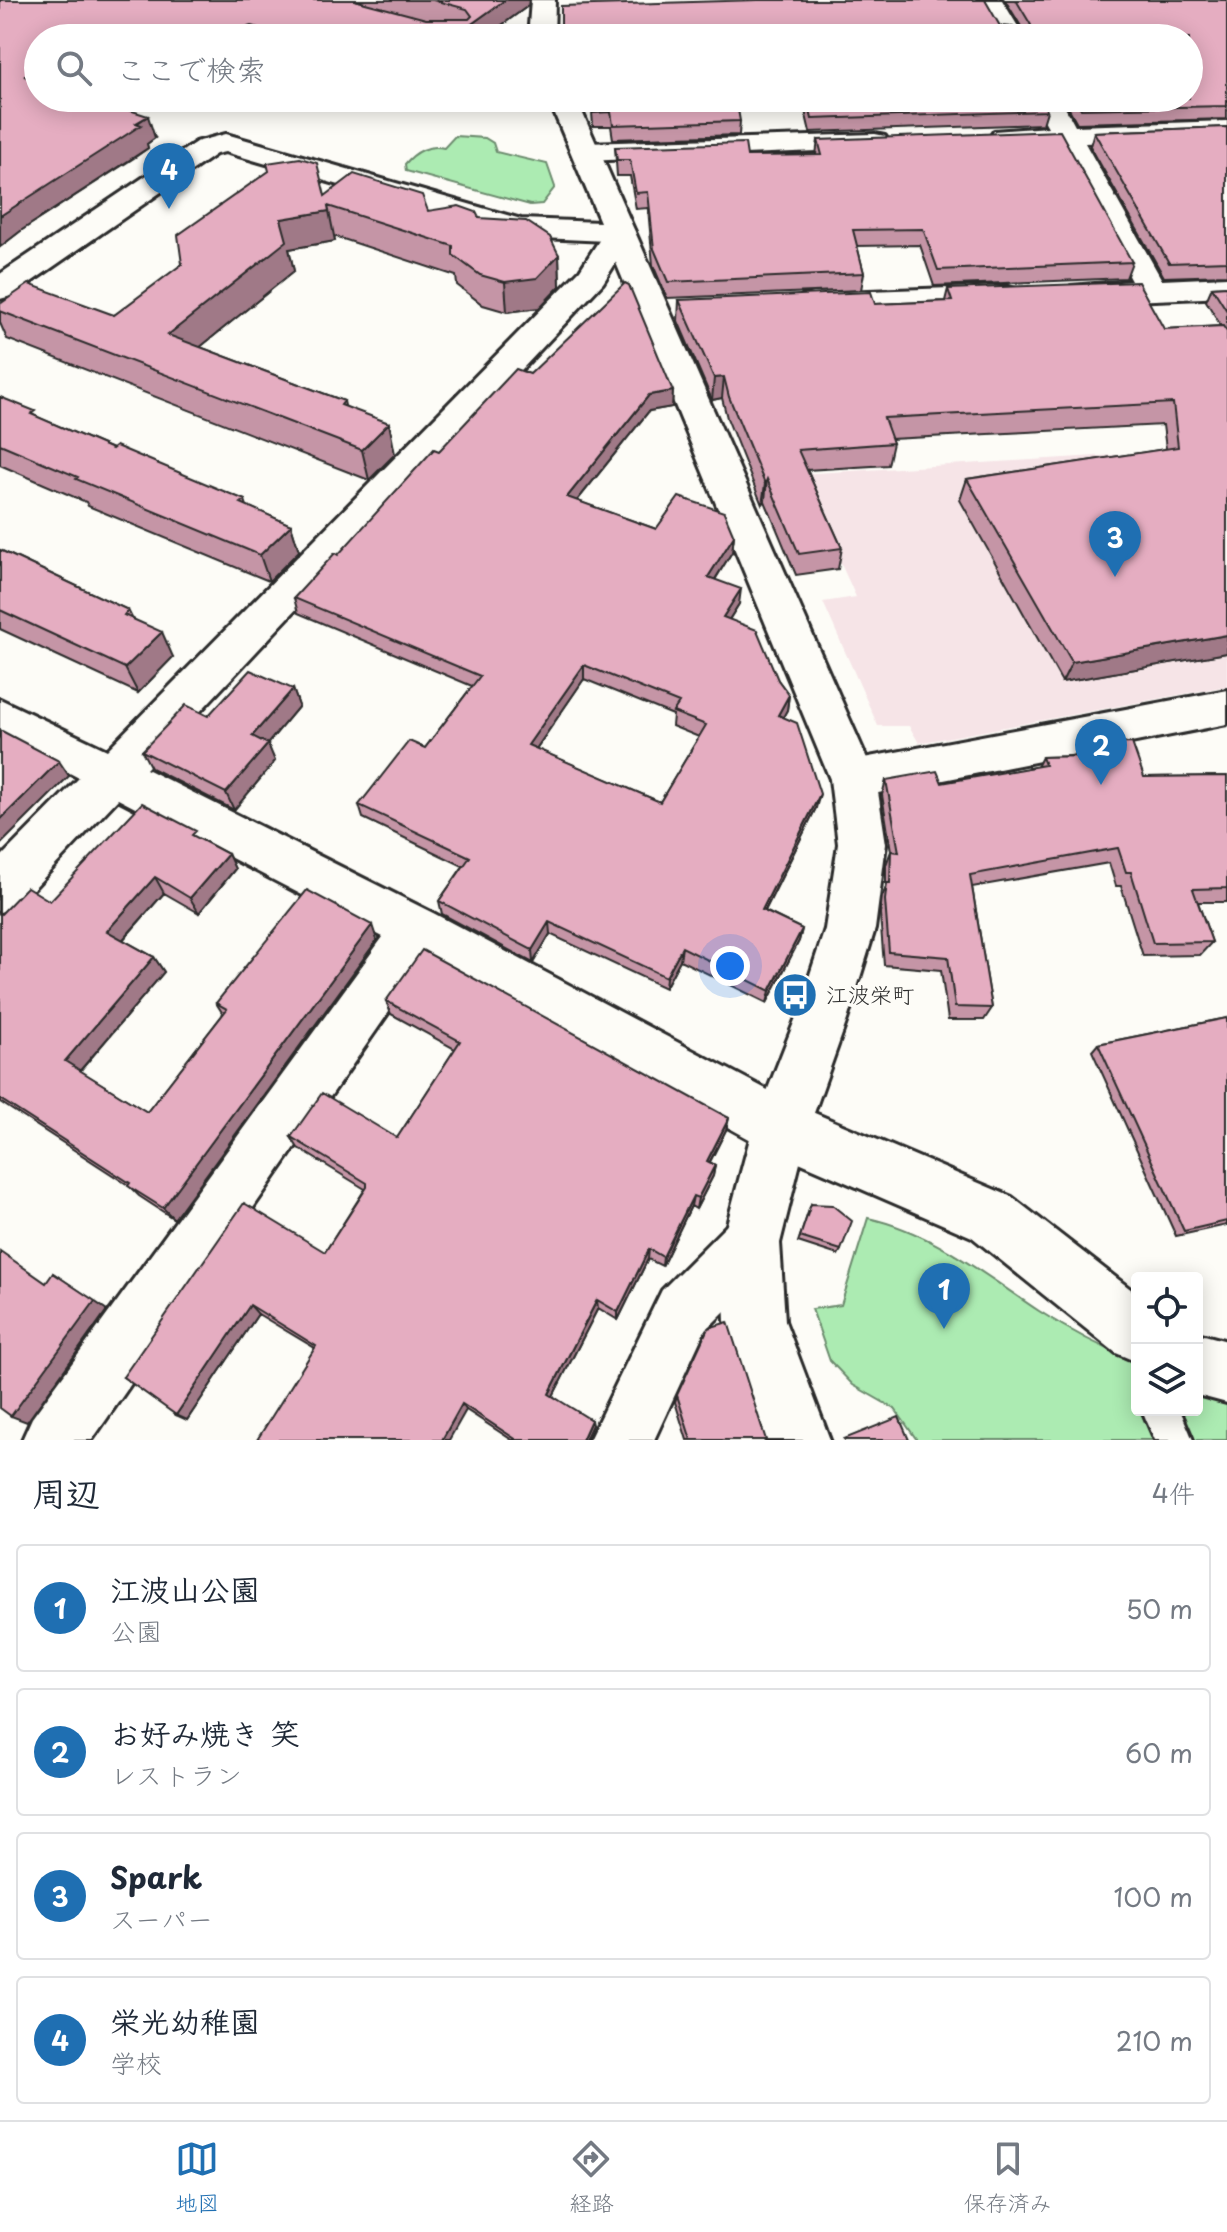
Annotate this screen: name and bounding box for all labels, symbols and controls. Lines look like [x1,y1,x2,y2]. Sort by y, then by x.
search box [24,24,1203,112]
icon: search [52,46,96,90]
text: ここで検索 [116,46,266,91]
pin: 4 [143,143,195,209]
pin: 3 [1089,511,1141,577]
pin: 2 [1075,719,1127,785]
your location [710,946,750,986]
bus stop icon: 江波栄町 [771,971,819,1019]
place label: 江波栄町 [826,977,914,1010]
pin: 1 [918,1263,970,1329]
map controls [1131,1272,1203,1416]
button: locate [1131,1272,1203,1344]
button: layers [1131,1344,1203,1416]
text: 周辺 [32,1466,100,1518]
text: 4件 [1152,1473,1195,1512]
text: 江波山公園 [110,1566,260,1611]
text: 1 [54,1589,66,1628]
text: 50 m [1126,1589,1193,1628]
text: 公園 [110,1611,162,1650]
text: お好み焼き 笑 [110,1710,300,1755]
text: 2 [51,1733,69,1772]
text: 60 m [1125,1733,1193,1772]
text: レストラン [110,1755,242,1794]
text: Spark [110,1854,202,1899]
text: 3 [51,1877,69,1916]
text: 100 m [1113,1877,1193,1916]
text: スーパー [110,1899,213,1938]
text: 栄光幼稚園 [110,1998,260,2043]
text: 4 [51,2021,69,2060]
text: 210 m [1116,2021,1193,2060]
text: 学校 [110,2043,162,2082]
tab: 地図 [175,2137,219,2218]
tab: 経路 [569,2137,614,2218]
tab: 保存済み [964,2137,1052,2218]

